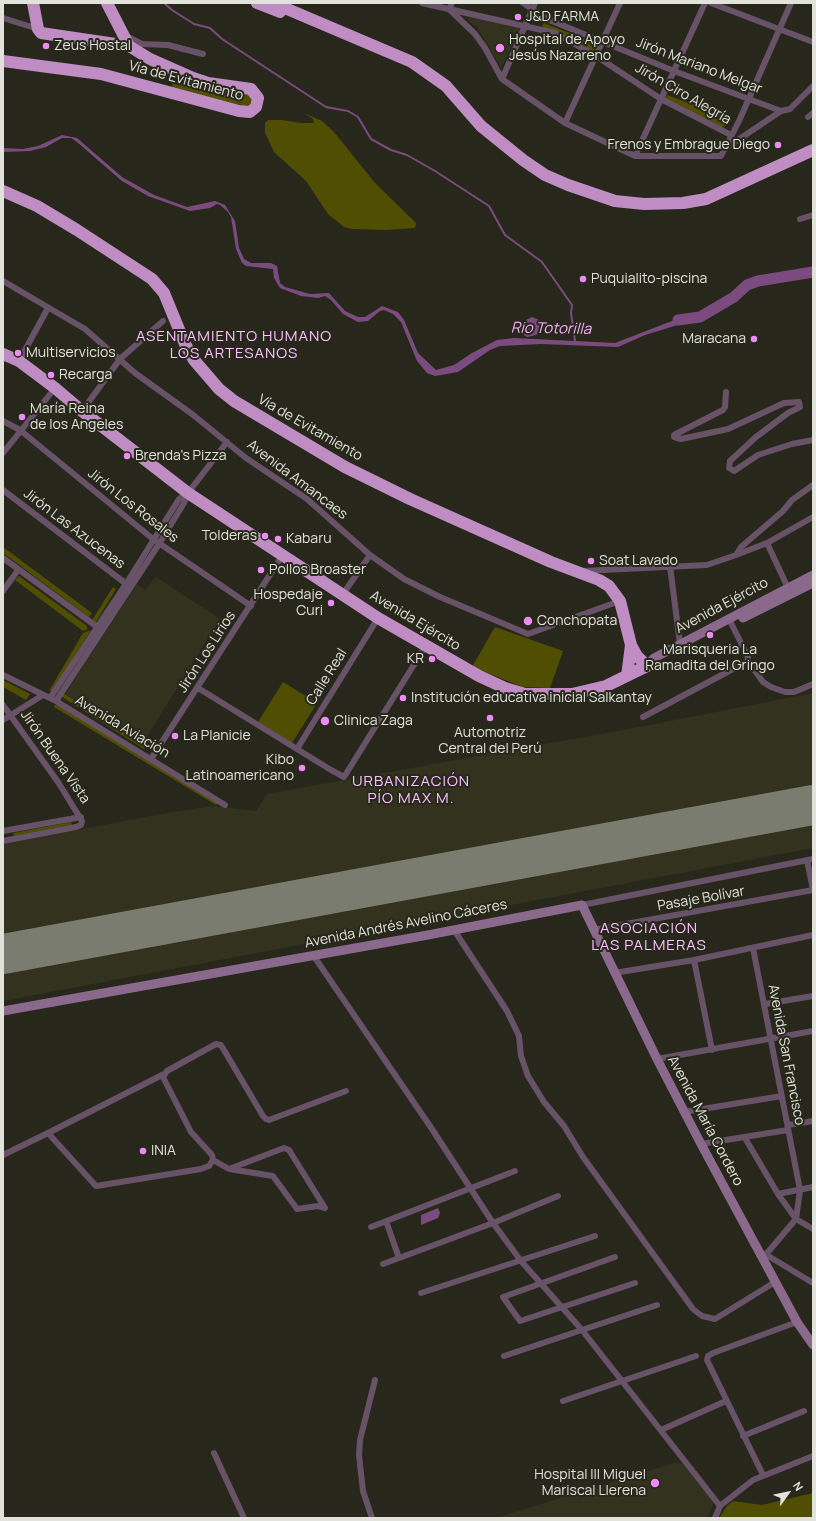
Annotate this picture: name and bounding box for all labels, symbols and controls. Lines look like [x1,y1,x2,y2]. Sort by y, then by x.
place label: J&D FARMA [526,9,599,25]
marker: J&D FARMA [513,12,523,22]
place label: Hospital de Apoyo Jesús Nazareno [509,32,625,64]
street label: Jirón Mariano Melgar [634,34,764,98]
place label: Zeus Hostal [54,38,131,54]
marker: Zeus Hostal [41,41,51,51]
marker: Hospital de Apoyo Jesús Nazareno [494,42,506,54]
street label: Vía de Evitamiento [127,58,245,104]
street label: Jirón Ciro Alegría [632,60,734,128]
place label: Frenos y Embrague Diego [608,137,770,153]
marker: Frenos y Embrague Diego [773,140,783,150]
place label: Puquialito-piscina [591,271,707,287]
marker: Puquialito-piscina [578,274,588,284]
water label: Rio Totorilla [511,319,591,339]
district label: ASENTAMIENTO HUMANO LOS ARTESANOS [136,328,332,363]
place label: Maracana [682,331,746,347]
marker: Maracana [749,334,759,344]
place label: Multiservicios [26,345,116,361]
marker: Multiservicios [13,348,23,358]
place label: Recarga [59,367,112,383]
marker: Recarga [46,370,56,380]
street label: Vía de Evitamiento [255,391,365,465]
place label: María Reina de los Angeles [30,401,123,434]
marker: María Reina de los Angeles [17,412,27,422]
street label: Avenida Amancaes [243,437,351,523]
place label: Brenda's Pizza [135,448,226,464]
marker: Brenda's Pizza [122,451,132,461]
street label: Jirón Los Rosales [84,465,182,547]
street label: Jirón Las Azucenas [20,485,128,573]
place label: Tolderas [202,528,257,544]
marker: Tolderas [260,531,270,541]
place label: Kabaru [286,531,332,547]
marker: Kabaru [273,534,283,544]
place label: Soat Lavado [599,553,678,569]
marker: Soat Lavado [586,556,596,566]
place label: Pollos Broaster [269,562,366,578]
marker: Pollos Broaster [256,565,266,575]
street label: Avenida Ejército [673,575,771,637]
place label: Hospedaje Curi [254,587,323,620]
street label: Avenida Ejército [367,587,463,655]
marker: Hospedaje Curi [326,598,336,608]
street label: Jirón Los Lirios [174,608,240,696]
place label: Conchopata [537,613,617,629]
marker: Conchopata [522,615,534,627]
marker: Marisqueria La Ramadita del Gringo [705,630,715,640]
place label: Marisqueria La Ramadita del Gringo [645,642,775,674]
street label: Calle Real [303,646,351,708]
place label: KR [407,651,424,667]
marker: KR [427,654,437,664]
place label: Institución educativa inicial Salkantay [411,690,652,706]
street label: Avenida Aviación [72,692,172,762]
marker: Institución educativa inicial Salkantay [398,693,408,703]
street label: Jirón Buena Vista [17,707,93,807]
place label: Clinica Zaga [334,713,413,729]
marker: Automotriz Central del Perú [485,713,495,723]
marker: Clinica Zaga [319,715,331,727]
place label: Automotriz Central del Perú [438,725,542,758]
place label: La Planicie [183,728,251,744]
marker: La Planicie [170,731,180,741]
place label: Kibo Latinoamericano [186,752,294,784]
marker: Kibo Latinoamericano [297,763,307,773]
district label: URBANIZACIÓN PÍO MAX M. [352,773,470,808]
street label: Pasaje Bolívar [656,883,746,915]
street label: Avenida Andrés Avelino Cáceres [304,896,508,952]
district label: ASOCIACIÓN LAS PALMERAS [591,920,707,955]
street label: Avenida San Francisco [764,983,808,1127]
street label: Avenida María Cordero [664,1053,746,1189]
place label: INIA [151,1143,176,1159]
marker: INIA [138,1146,148,1156]
place label: Hospital III Miguel Mariscal Llerena [534,1467,646,1500]
north arrow [768,1473,808,1513]
marker: Hospital III Miguel Mariscal Llerena [649,1477,661,1489]
text: N [790,1479,807,1494]

